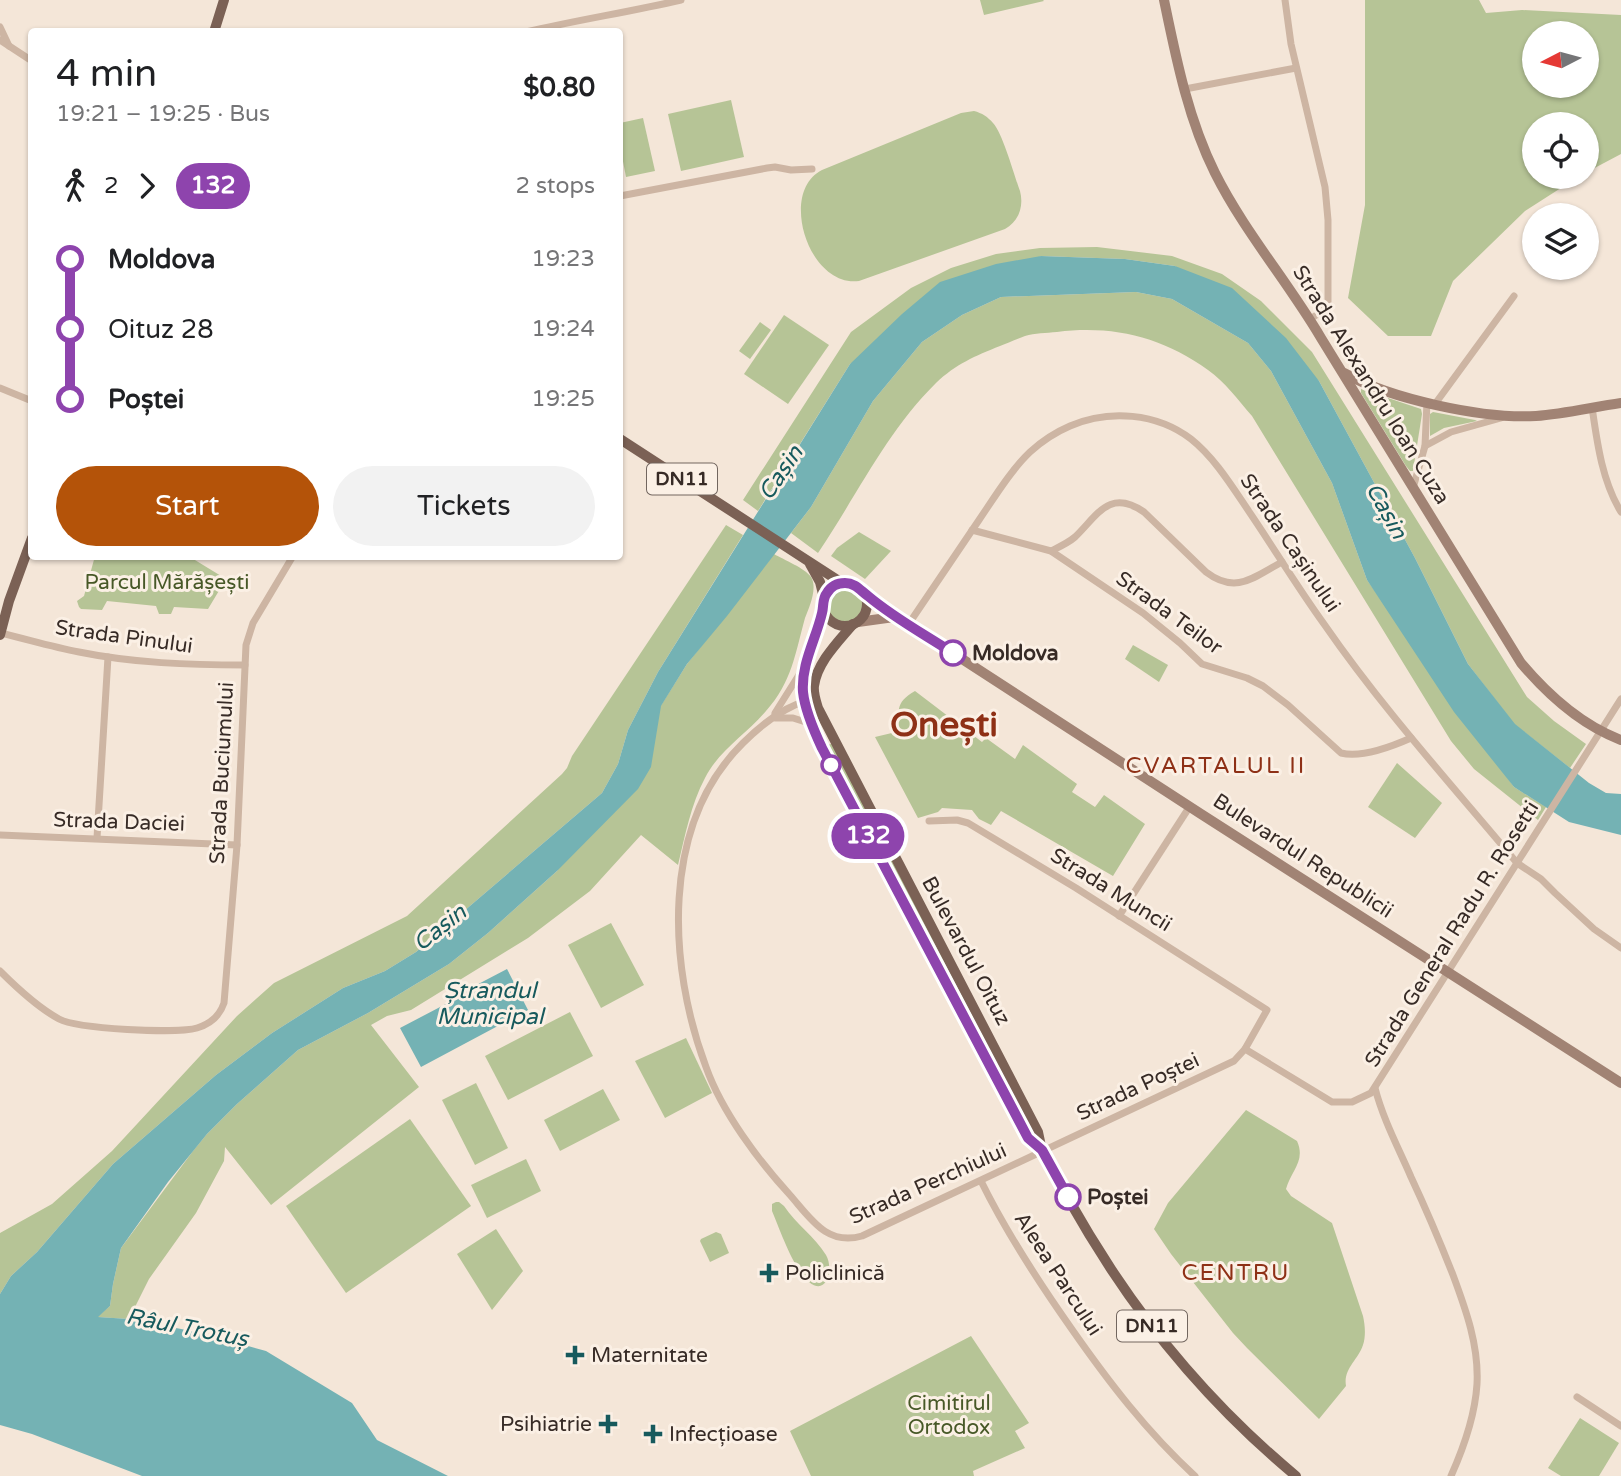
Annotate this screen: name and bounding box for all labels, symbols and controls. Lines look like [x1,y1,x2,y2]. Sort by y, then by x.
north arrow [1522,21,1600,98]
map controls [1522,21,1599,280]
text: 4 min [56,51,157,97]
text: $0.80 [523,72,595,103]
text: 19:21 – 19:25 · Bus [56,100,270,128]
button: locate [1522,112,1599,189]
icon: walk [56,167,94,205]
icon: forward [128,167,166,205]
text: 132 [190,171,236,200]
text: 2 [104,172,118,200]
text: 2 stops [515,172,595,200]
button: layers [1522,203,1599,280]
text: Moldova [108,244,215,275]
text: 19:23 [531,245,595,273]
street label: Strada Alexandru Ioan Cuza [1287,261,1455,509]
text: Oituz 28 [108,314,213,345]
text: 19:24 [531,315,595,343]
text: Poștei [108,384,184,415]
text: 19:25 [531,385,595,413]
water label: Cașin [753,440,810,506]
road number: DN11 [647,464,717,494]
button: Start [56,466,319,546]
button: Tickets [333,466,595,546]
street label: Strada Cașinului [1235,469,1345,617]
water label: Cașin [1359,478,1413,545]
street label: Strada Teilor [1111,566,1227,660]
park label: Parcul Mărășești [85,570,249,595]
street label: Strada Pinului [54,615,194,659]
marker: Moldova [940,640,966,666]
place label: Moldova [972,641,1059,666]
street label: Strada Buciumului [205,681,239,865]
district label: Onești [890,704,998,746]
district label: CVARTALUL II [1126,752,1306,780]
unlabelled marker [821,755,841,775]
street label: Bulevardul Republicii [1208,788,1398,924]
street label: Strada General Radu R. Rosetti [1360,796,1544,1072]
street label: Strada Daciei [53,807,185,837]
line badge: 132 [828,813,908,859]
text: 132 [845,821,891,850]
street label: Strada Muncii [1046,843,1176,937]
street label: Bulevardul Oituz [916,872,1016,1030]
water label: Cașin [408,898,473,957]
water label: Ștrandul Municipal [437,977,546,1031]
street label: Strada Poștei [1073,1048,1203,1126]
street label: Strada Perchiului [845,1138,1011,1230]
marker: Poștei [1055,1184,1081,1210]
place label: Poștei [1087,1185,1149,1210]
street label: Aleea Parcului [1009,1208,1107,1340]
district label: CENTRU [1182,1259,1290,1287]
place label: Policlinică [785,1261,885,1286]
marker: Policlinică [759,1263,779,1283]
water label: Râul Trotuș [124,1302,252,1354]
road number: DN11 [1117,1310,1187,1342]
place label: Maternitate [591,1343,708,1368]
marker: Maternitate [565,1345,585,1365]
park label: Cimitirul Ortodox [907,1391,991,1440]
place label: Psihiatrie [500,1412,592,1437]
marker: Psihiatrie [598,1414,618,1434]
place label: Infecțioase [669,1422,778,1447]
marker: Infecțioase [643,1424,663,1444]

